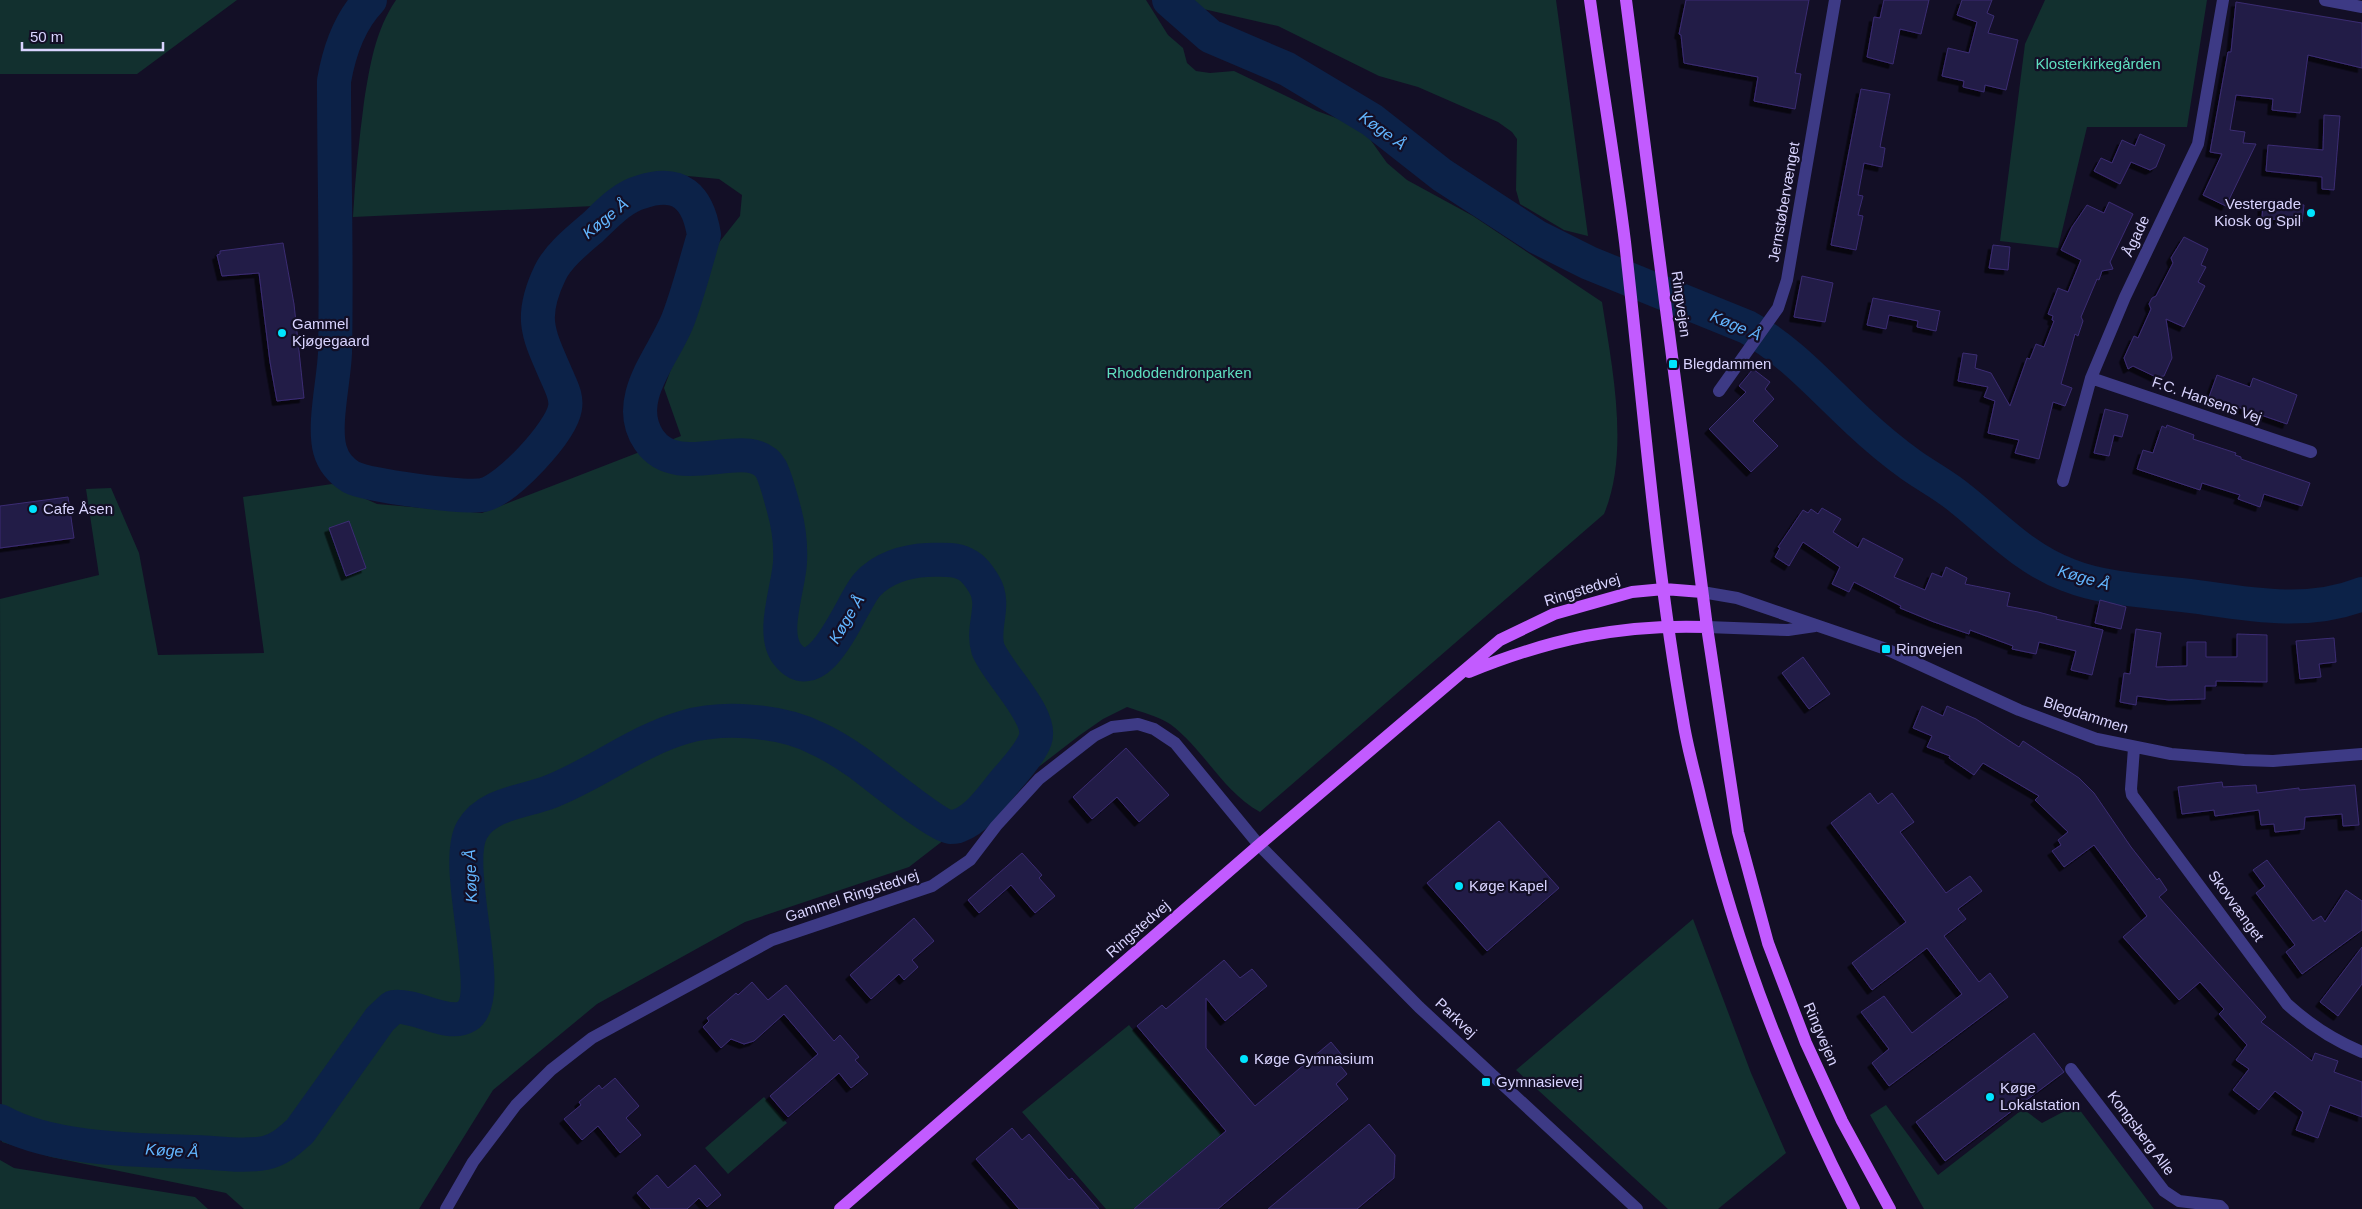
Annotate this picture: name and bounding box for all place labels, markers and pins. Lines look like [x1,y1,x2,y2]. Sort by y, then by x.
place label: Vestergade Kiosk og Spil [2214,195,2301,229]
marker: Vestergade Kiosk og Spil [2305,207,2317,219]
place label: Gammel Kjøgegaard [292,315,370,349]
marker: Gammel Kjøgegaard [276,327,288,339]
place label: Blegdammen [1683,355,1771,372]
marker: Blegdammen [1667,358,1679,370]
place label: Cafe Åsen [43,500,113,517]
marker: Cafe Åsen [27,503,39,515]
place label: Ringvejen [1896,640,1963,657]
marker: Ringvejen [1880,643,1892,655]
place label: Køge Kapel [1469,877,1547,894]
marker: Køge Kapel [1453,880,1465,892]
place label: Køge Gymnasium [1254,1050,1374,1067]
marker: Køge Gymnasium [1238,1053,1250,1065]
place label: Gymnasievej [1496,1073,1583,1090]
marker: Gymnasievej [1480,1076,1492,1088]
place label: Køge Lokalstation [2000,1079,2080,1113]
marker: Køge Lokalstation [1984,1091,1996,1103]

